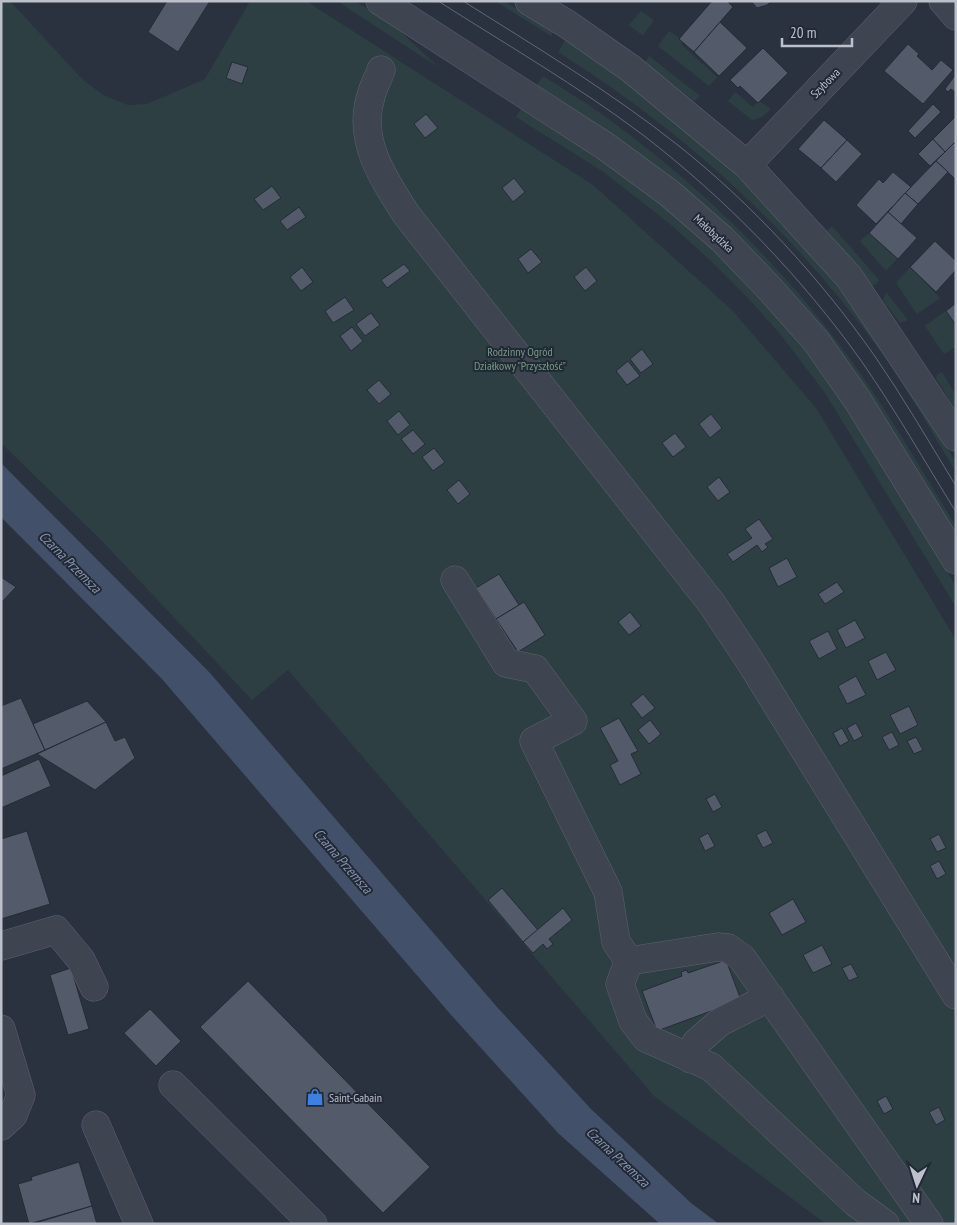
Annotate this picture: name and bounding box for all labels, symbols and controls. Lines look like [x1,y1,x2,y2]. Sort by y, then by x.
scale bar [782,15,852,47]
text: 20 m [790,23,816,42]
street label: Szybowa [807,65,843,101]
street label: Małobądzka [691,211,737,255]
park label: Rodzinny Ogród Działkowy "Przyszłość" [474,344,566,373]
water label: Czarna Przemsza [35,527,106,598]
water label: Czarna Przemsza [310,825,377,898]
shop icon: Saint-Gabain [305,1087,325,1107]
place label: Saint-Gabain [329,1090,382,1105]
water label: Czarna Przemsza [583,1123,655,1192]
north arrow [892,1160,942,1210]
text: N [912,1189,920,1207]

